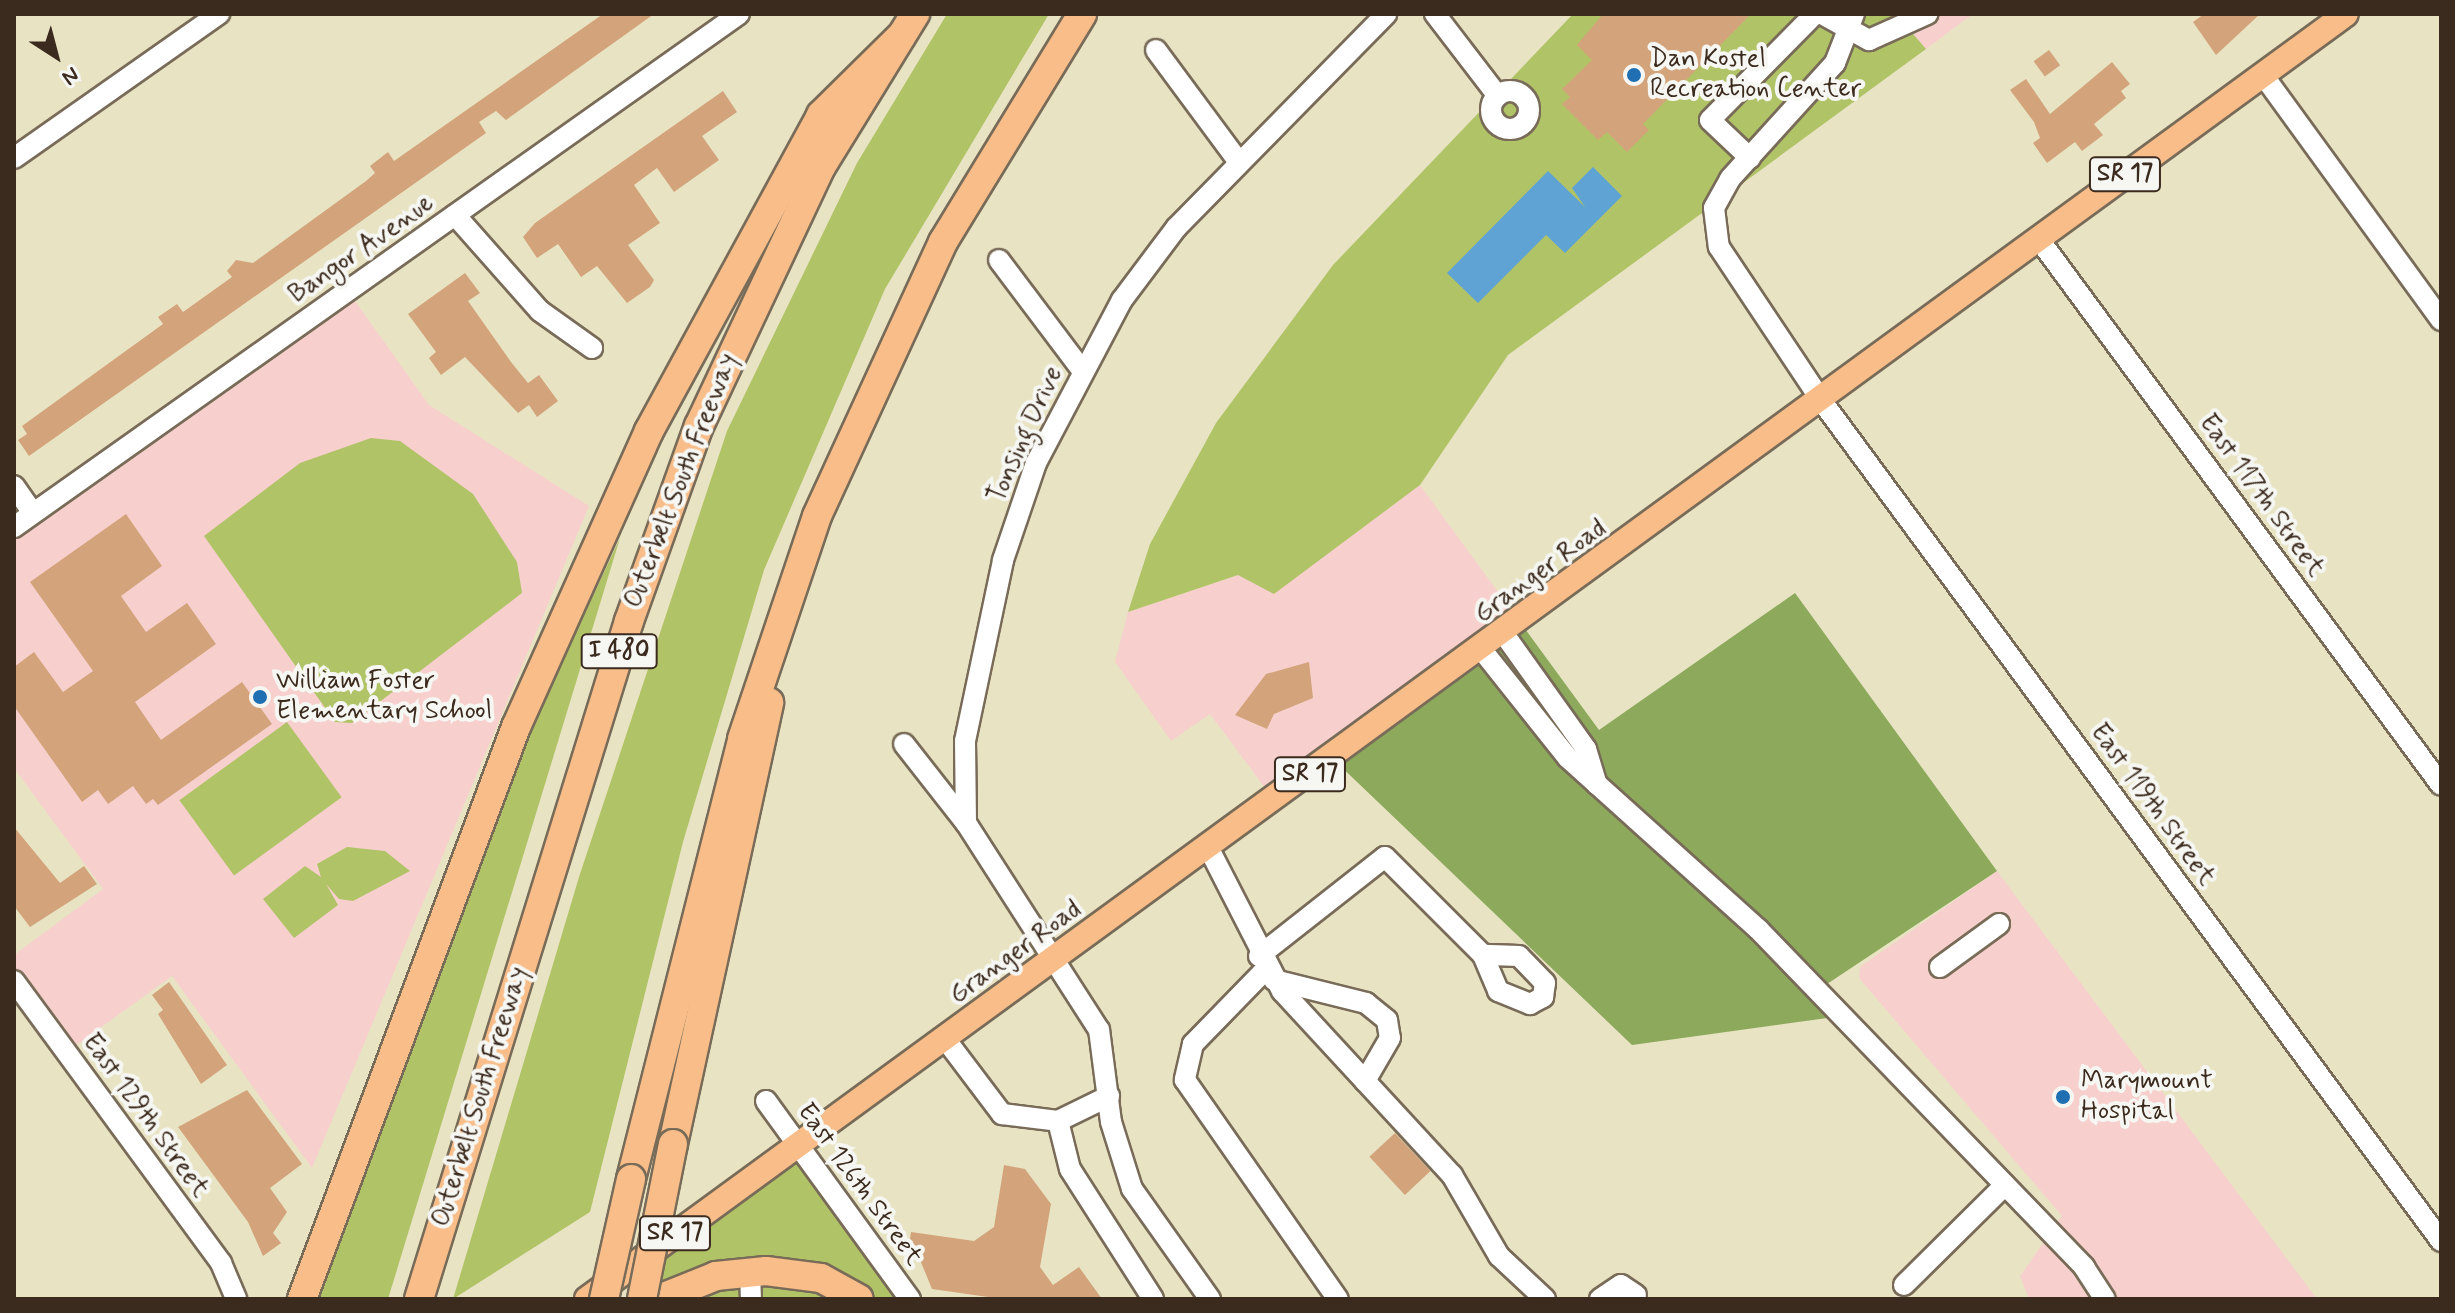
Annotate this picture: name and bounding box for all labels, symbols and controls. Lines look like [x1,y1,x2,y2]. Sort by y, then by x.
north arrow [16,16,96,96]
place label: Dan Kostel Recreation Center [1650,44,1857,106]
text: N [56,60,84,91]
marker: Dan Kostel Recreation Center [1625,66,1643,84]
road number: SR 17 [2087,154,2163,194]
street label: Bangor Avenue [285,189,439,311]
street label: Outerbelt South Freeway [619,349,745,613]
street label: Tonsing Drive [982,363,1070,507]
street label: East 117th Street [2191,409,2331,583]
street label: Granger Road [1469,514,1613,630]
road number: I 480 [579,631,659,671]
place label: William Foster Elementary School [276,666,492,728]
marker: William Foster Elementary School [251,688,269,706]
street label: East 119th Street [2083,718,2221,892]
road number: SR 17 [1272,754,1348,794]
street label: Granger Road [944,895,1088,1011]
street label: Outerbelt South Freeway [427,963,535,1231]
street label: East 129th Street [75,1028,215,1204]
place label: Marymount Hospital [2081,1066,2213,1128]
marker: Marymount Hospital [2052,1086,2074,1108]
street label: East 126th Street [789,1097,929,1273]
road number: SR 17 [637,1213,713,1253]

